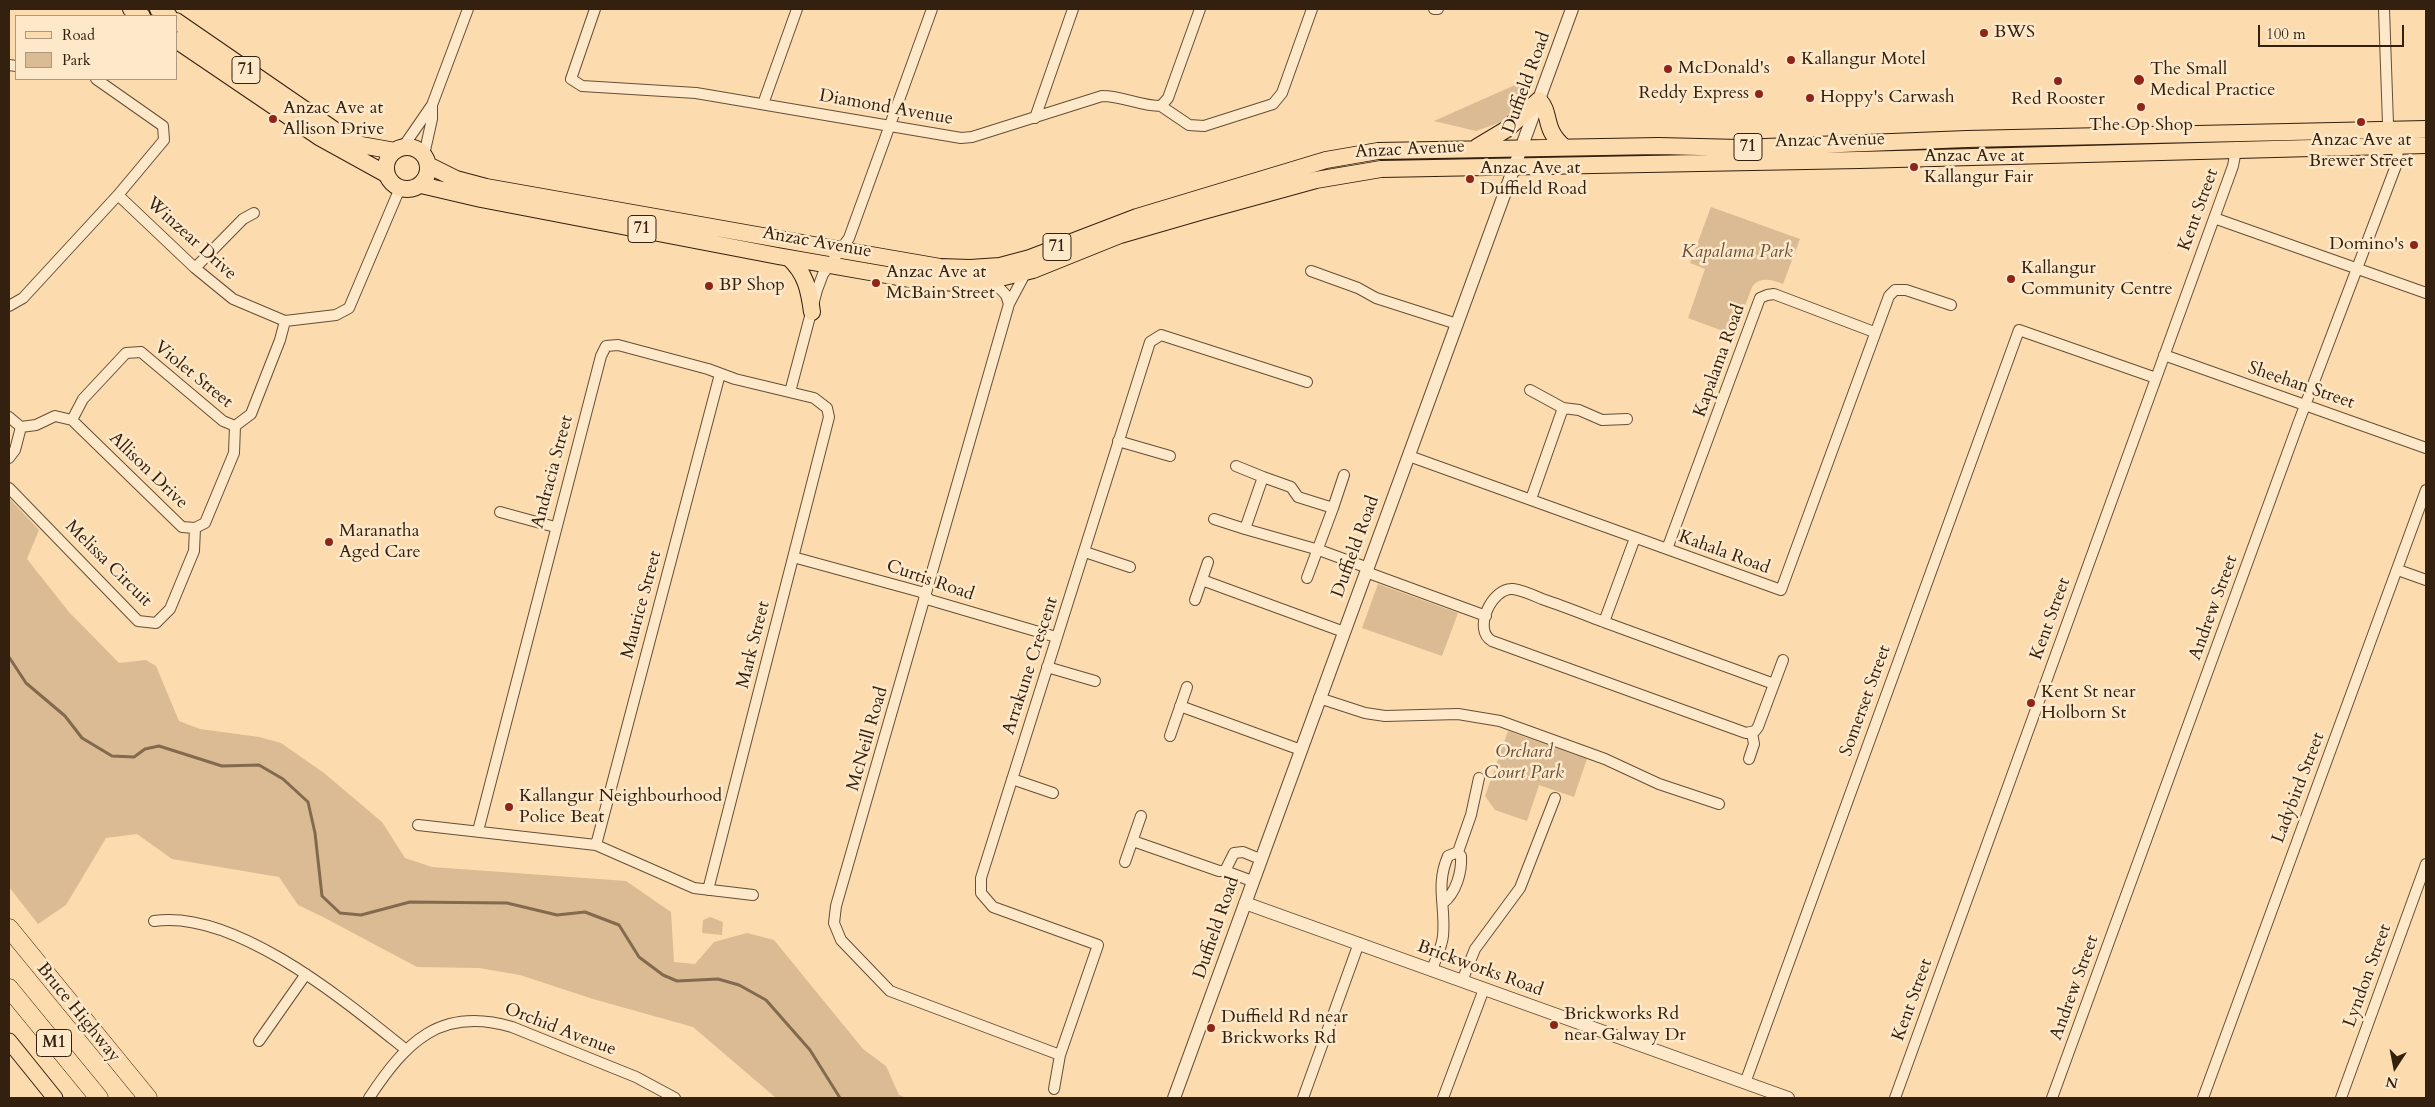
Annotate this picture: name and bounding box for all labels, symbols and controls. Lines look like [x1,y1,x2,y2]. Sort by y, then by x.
legend [15,15,178,80]
scale bar [2260,15,2406,47]
place label: BWS [1994,22,2035,44]
text: 100 m [2266,24,2306,44]
text: Road [62,25,95,45]
marker: BWS [1978,27,1990,39]
street label: Duffield Road [1499,29,1555,137]
place label: Kallangur Motel [1801,49,1926,71]
text: Park [62,50,91,70]
marker: Kallangur Motel [1785,54,1797,66]
road number: 71 [232,56,260,84]
place label: McDonald's [1678,58,1770,80]
place label: The Small Medical Practice [2150,59,2275,102]
marker: McDonald's [1662,63,1674,75]
marker: The Small Medical Practice [2132,73,2146,87]
marker: Red Rooster [2052,75,2064,87]
place label: Reddy Express [1638,83,1749,105]
street label: Diamond Avenue [817,86,955,130]
place label: Hoppy's Carwash [1820,87,1955,109]
marker: Reddy Express [1753,88,1765,100]
place label: Red Rooster [2011,89,2105,111]
marker: Hoppy's Carwash [1804,92,1816,104]
place label: Anzac Ave at Allison Drive [283,98,384,140]
marker: The Op Shop [2135,101,2147,113]
marker: Anzac Ave at Allison Drive [267,113,279,125]
place label: The Op Shop [2089,115,2193,137]
marker: Anzac Ave at Brewer Street [2355,116,2367,128]
street label: Anzac Avenue [1775,129,1885,153]
place label: Anzac Ave at Brewer Street [2309,130,2413,172]
road number: 71 [1734,134,1762,160]
street label: Anzac Avenue [1354,136,1466,164]
place label: Anzac Ave at Kallangur Fair [1924,146,2033,188]
place label: Anzac Ave at Duffield Road [1480,158,1587,200]
marker: Anzac Ave at Kallangur Fair [1908,161,1920,173]
street label: Kent Street [2174,166,2224,254]
marker: Anzac Ave at Duffield Road [1464,173,1476,185]
street label: Winzear Drive [141,193,241,285]
road number: 71 [628,215,656,242]
street label: Anzac Avenue [761,223,873,263]
road number: 71 [1043,233,1071,260]
place label: Domino's [2329,234,2404,256]
marker: Domino's [2408,239,2420,251]
park label: Kapalama Park [1681,242,1793,264]
place label: Kallangur Community Centre [2021,258,2173,300]
place label: Anzac Ave at McBain Street [886,262,995,304]
marker: Kallangur Community Centre [2005,273,2017,285]
place label: BP Shop [719,275,785,297]
marker: Anzac Ave at McBain Street [870,277,882,289]
marker: BP Shop [703,280,715,292]
street label: Kapalama Road [1690,302,1750,420]
street label: Violet Street [149,337,237,413]
street label: Sheehan Street [2245,358,2357,414]
street label: Andracia Street [528,413,578,531]
street label: Allison Drive [104,428,192,514]
street label: Duffield Road [1328,493,1384,601]
street label: Melissa Circuit [60,516,156,612]
place label: Maranatha Aged Care [339,521,421,564]
street label: Kahala Road [1675,527,1773,579]
marker: Maranatha Aged Care [323,536,335,548]
street label: Maurice Street [617,549,667,661]
street label: Andrew Street [2185,553,2243,663]
street label: Curtis Road [883,556,977,606]
street label: Kent Street [2026,575,2076,663]
street label: Arrakune Crescent [999,595,1063,737]
street label: Mark Street [733,599,775,691]
street label: Somerset Street [1836,642,1896,760]
place label: Kent St near Holborn St [2041,682,2136,724]
street label: McNeill Road [843,684,893,794]
marker: Kent St near Holborn St [2025,697,2037,709]
street label: Ladybird Street [2268,730,2330,846]
park label: Orchard Court Park [1484,742,1564,784]
place label: Kallangur Neighbourhood Police Beat [519,786,722,829]
marker: Kallangur Neighbourhood Police Beat [503,801,515,813]
street label: Duffield Road [1189,874,1245,982]
street label: Lyndon Street [2339,921,2397,1031]
street label: Andrew Street [2046,933,2104,1043]
street label: Brickworks Road [1414,936,1546,1002]
street label: Kent Street [1888,956,1938,1044]
street label: Bruce Highway [31,959,125,1067]
street label: Orchid Avenue [501,999,619,1061]
place label: Brickworks Rd near Galway Dr [1564,1004,1686,1046]
place label: Duffield Rd near Brickworks Rd [1221,1007,1348,1050]
marker: Brickworks Rd near Galway Dr [1548,1019,1560,1031]
marker: Duffield Rd near Brickworks Rd [1205,1022,1217,1034]
road number: M1 [36,1030,72,1056]
north arrow [2370,1042,2420,1092]
text: N [2384,1072,2400,1093]

